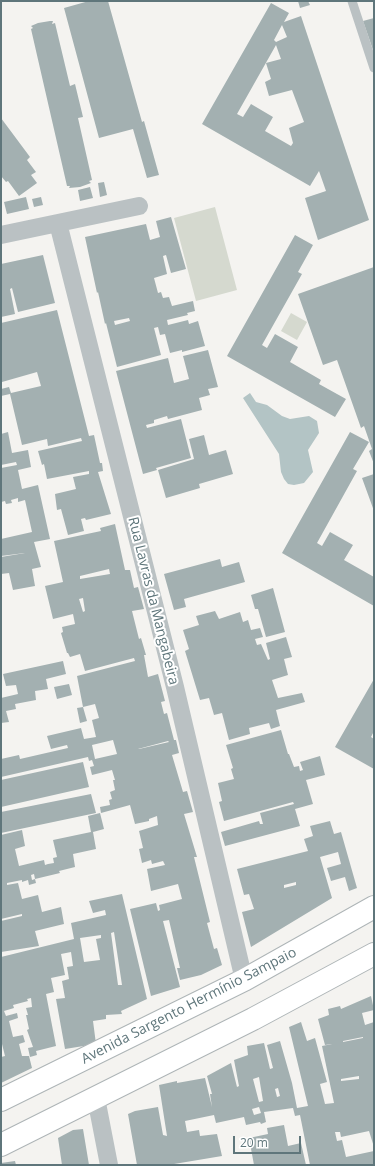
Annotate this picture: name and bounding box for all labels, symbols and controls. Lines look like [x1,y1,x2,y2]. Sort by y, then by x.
street label: Rua Lavras da Mangabeira [124,515,182,687]
street label: Avenida Sargento Hermínio Sampaio [79,944,299,1068]
scale bar [235,1128,303,1154]
text: 20 m [240,1134,268,1151]

